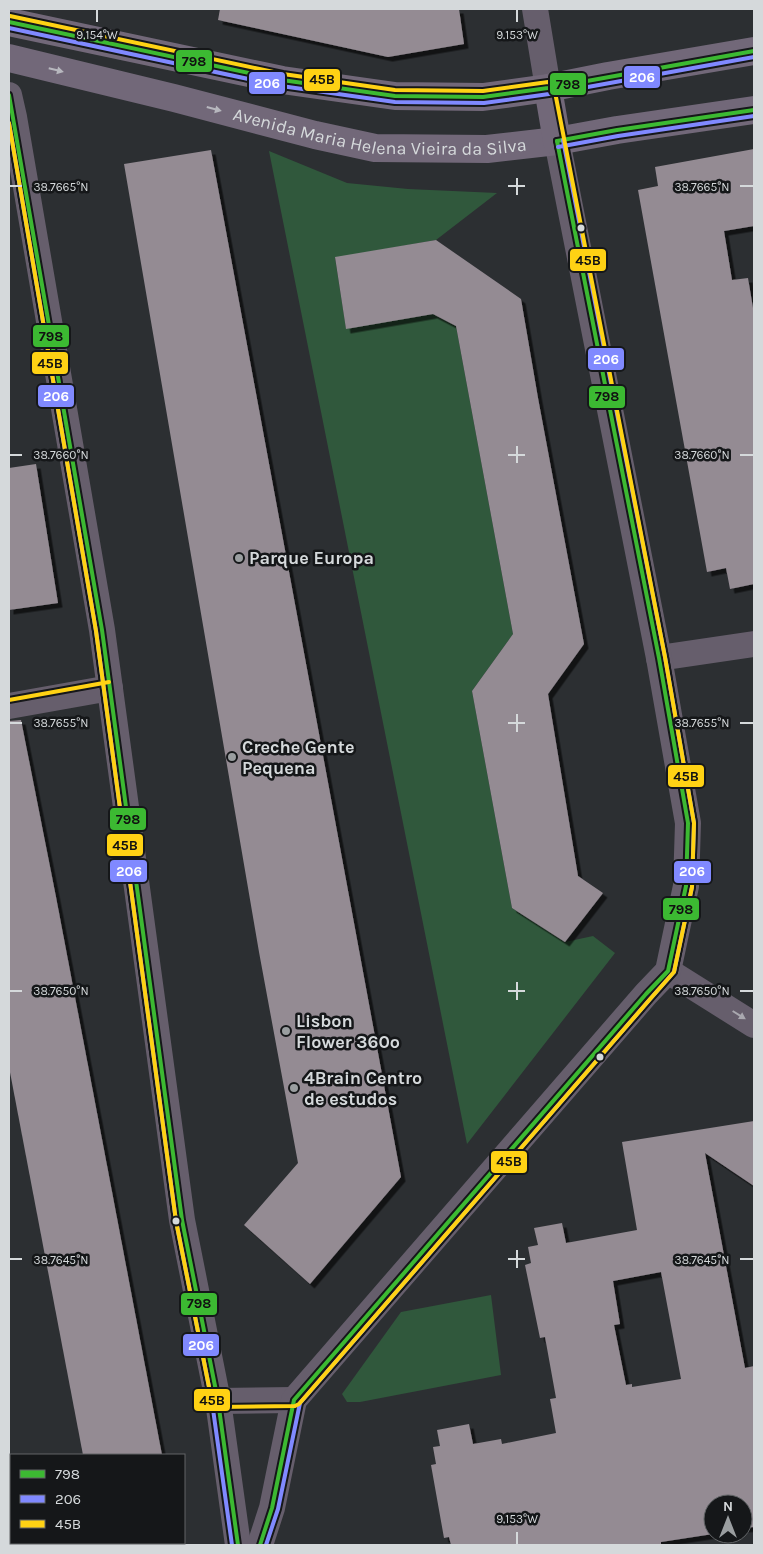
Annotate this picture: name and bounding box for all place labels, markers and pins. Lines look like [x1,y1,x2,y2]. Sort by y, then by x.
unlabelled marker [576,223,586,233]
place label: Parque Europa [249,547,374,569]
marker: Parque Europa [233,552,245,564]
place label: Creche Gente Pequena [242,736,354,779]
marker: Creche Gente Pequena [226,751,238,763]
place label: Lisbon Flower 360º [296,1010,400,1053]
marker: Lisbon Flower 360º [280,1025,292,1037]
unlabelled marker [595,1052,605,1062]
place label: 4Brain Centro de estudos [304,1067,422,1110]
marker: 4Brain Centro de estudos [288,1082,300,1094]
unlabelled marker [171,1216,181,1226]

